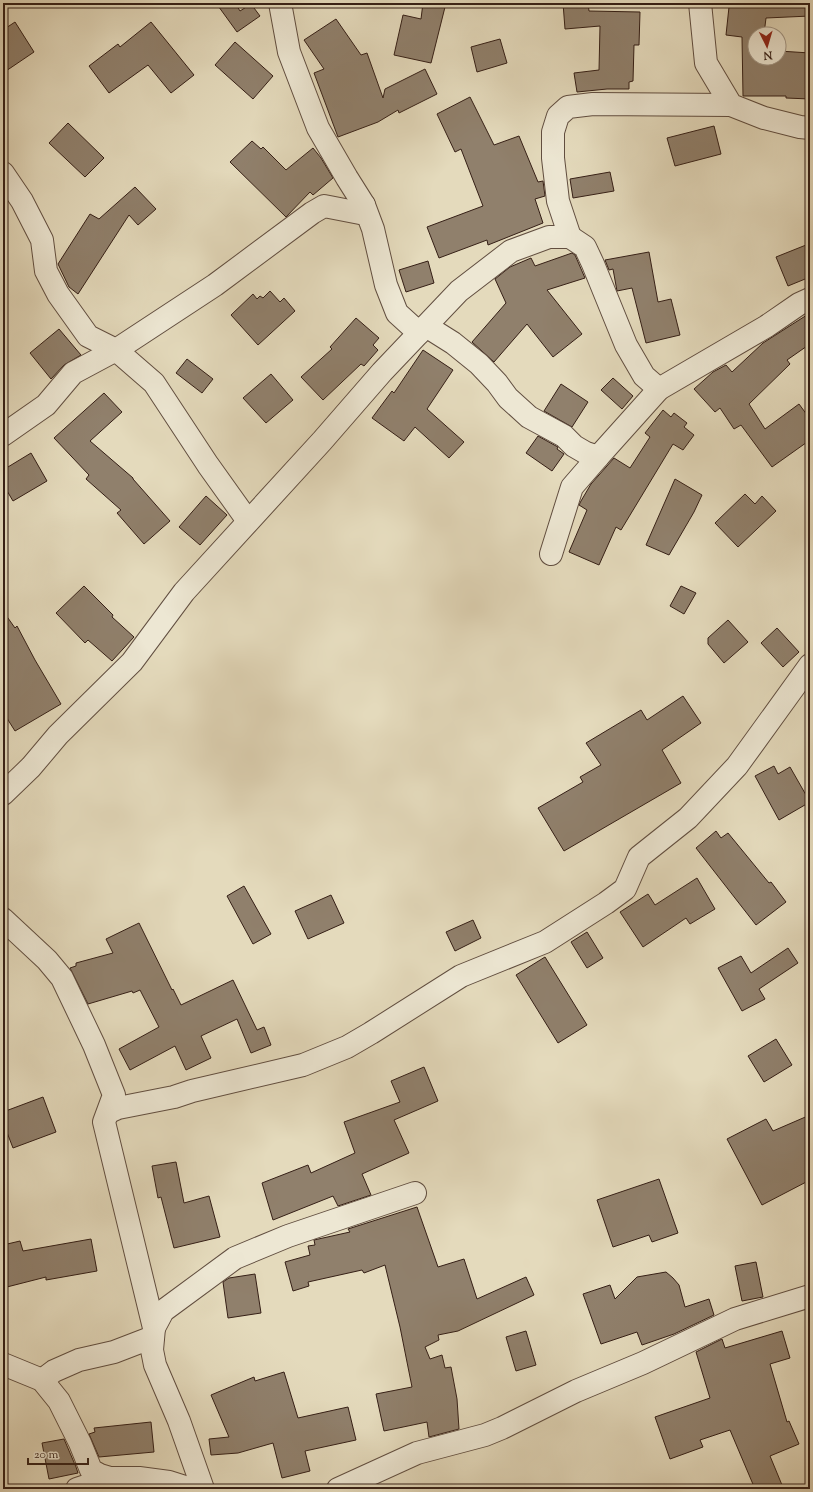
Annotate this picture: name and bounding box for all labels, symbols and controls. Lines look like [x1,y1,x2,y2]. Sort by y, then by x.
north arrow [747,26,787,66]
text: N [762,47,774,63]
scale bar [28,1440,88,1466]
text: 20 m [34,1446,59,1464]

